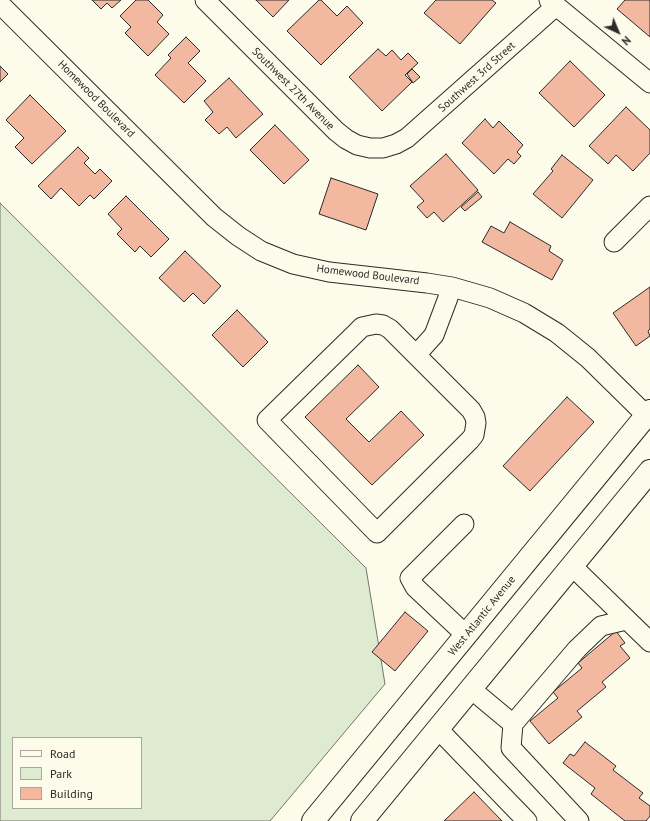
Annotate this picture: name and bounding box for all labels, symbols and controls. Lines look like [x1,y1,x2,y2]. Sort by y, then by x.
north arrow [598,12,638,52]
text: N [619,33,634,48]
street label: Southwest 3rd Street [436,39,518,115]
street label: Southwest 27th Avenue [249,45,337,133]
street label: Homewood Boulevard [55,58,137,140]
street label: Homewood Boulevard [316,262,420,288]
street label: West Atlantic Avenue [446,573,518,659]
legend [12,737,142,809]
text: Road [50,746,75,761]
text: Park [50,766,72,781]
text: Building [50,786,93,801]

